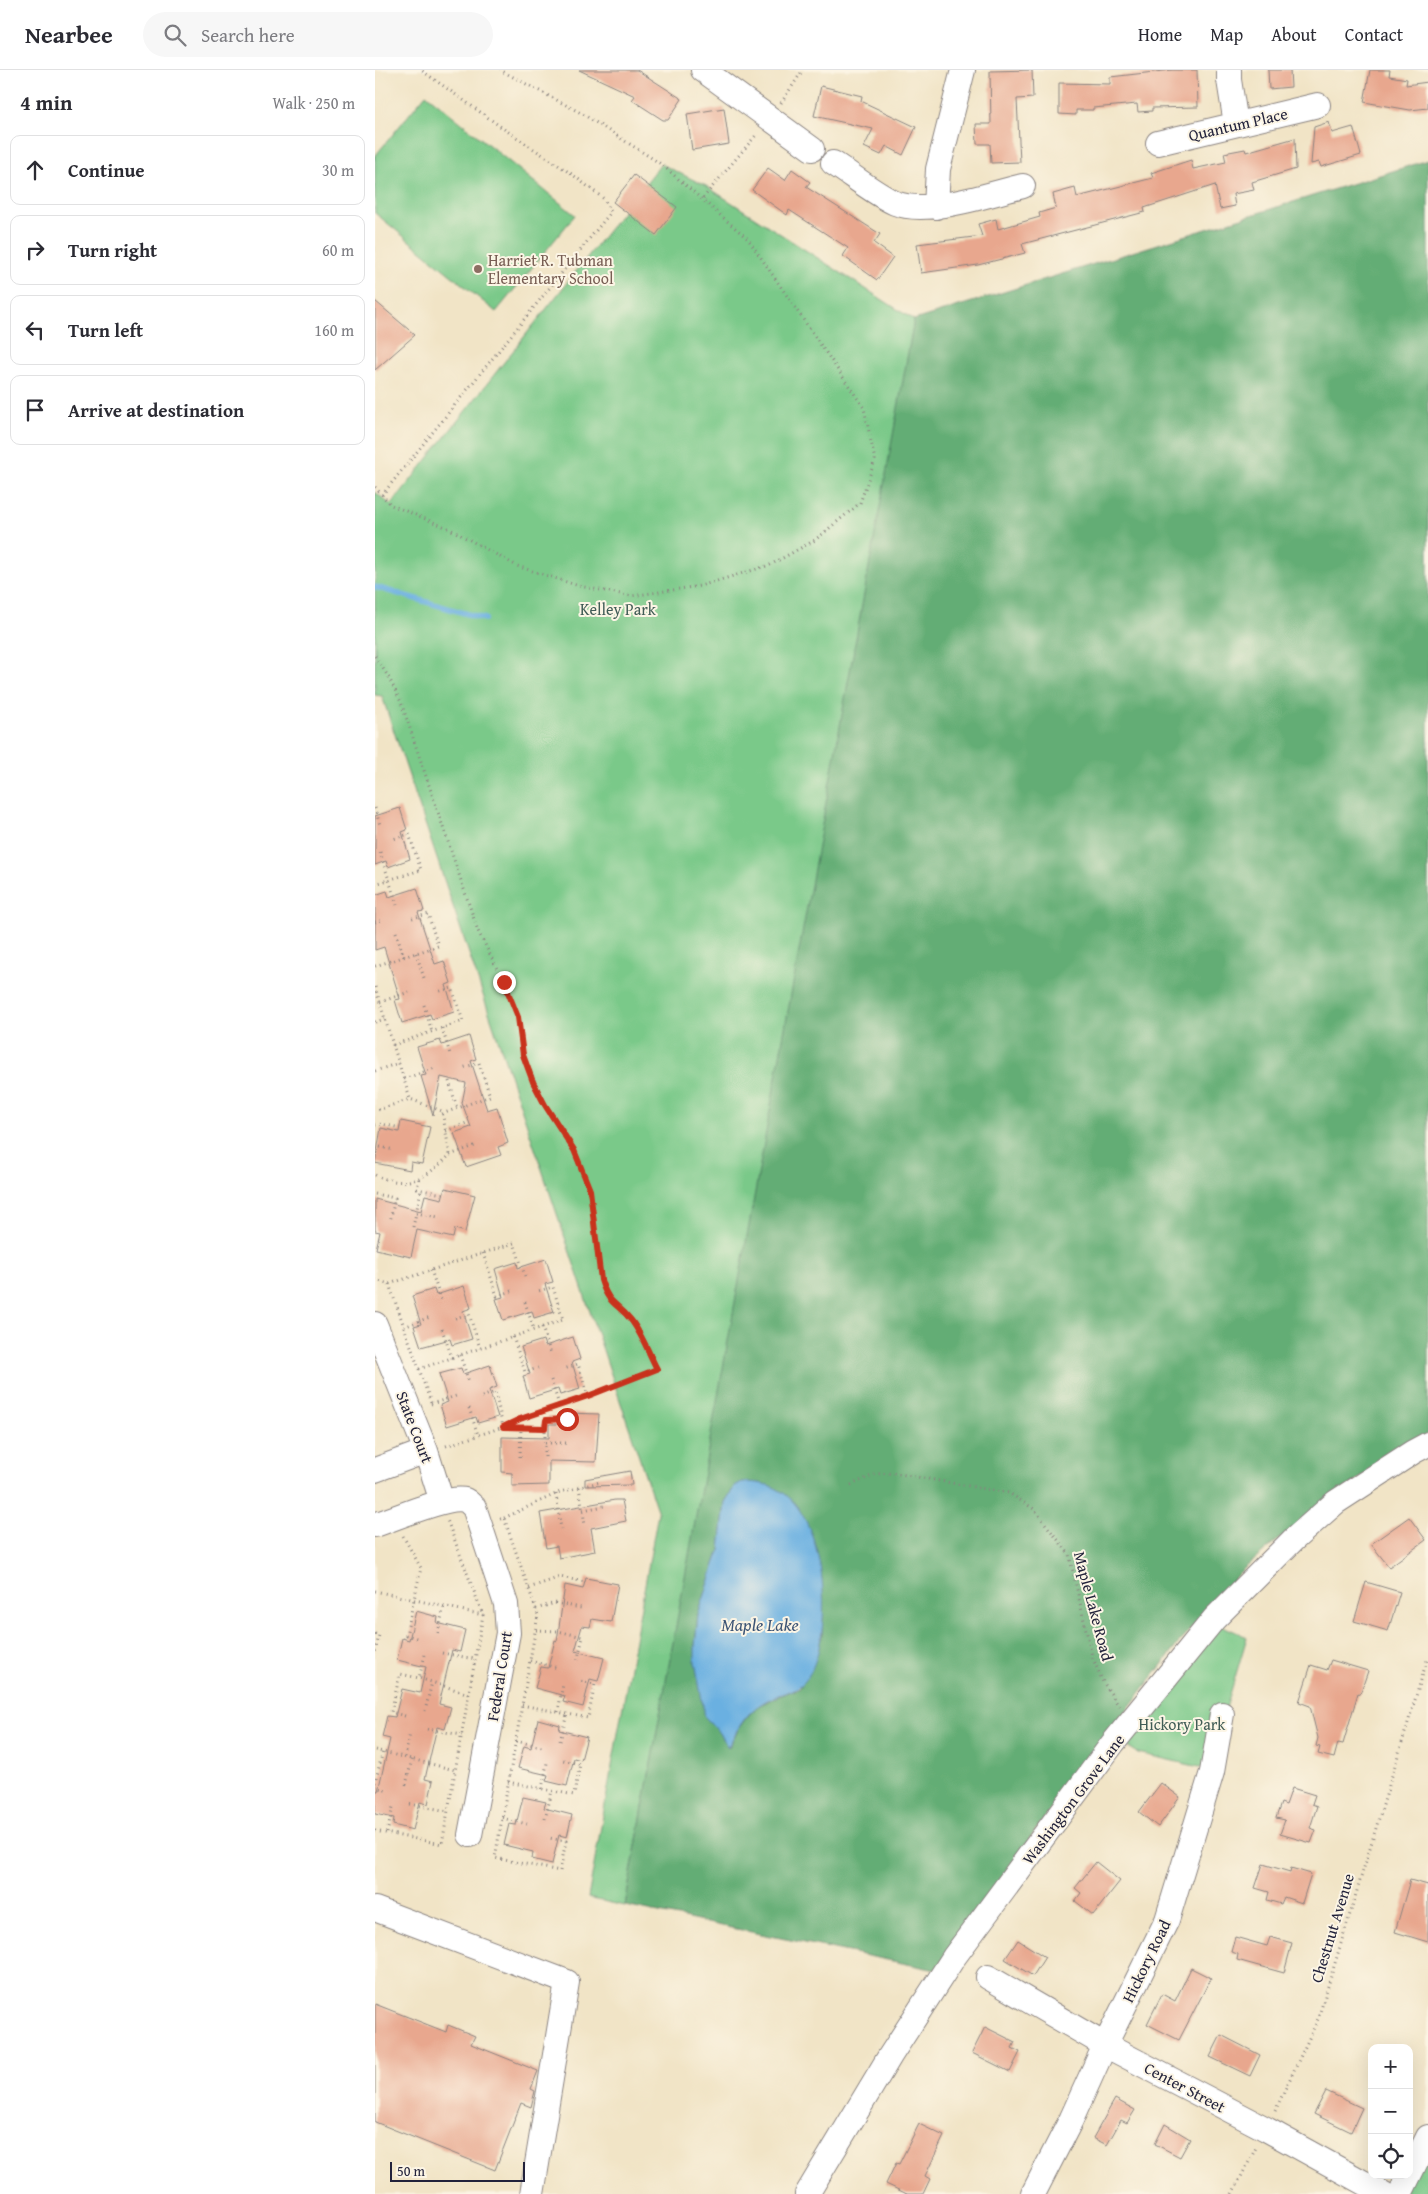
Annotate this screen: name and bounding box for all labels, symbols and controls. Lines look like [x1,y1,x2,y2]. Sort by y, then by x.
search box [143,12,493,57]
text: Nearbee [25,17,113,52]
icon: search [161,21,189,49]
text: Search here [201,21,295,49]
text: Home [1138,21,1182,48]
text: Map [1210,21,1243,48]
text: About [1271,21,1317,48]
text: Contact [1345,21,1403,48]
text: 4 min [20,87,72,118]
text: Walk · 250 m [272,91,355,115]
street label: Quantum Place [1186,101,1290,147]
icon: ahead [21,156,49,184]
text: Continue [68,156,145,184]
text: 30 m [322,158,354,182]
icon: right [21,236,49,264]
text: Turn right [68,236,157,264]
text: 60 m [322,238,354,262]
place label: Harriet R. Tubman Elementary School [488,248,614,290]
marker: Harriet R. Tubman Elementary School [472,263,484,275]
icon: left [21,316,49,344]
text: Turn left [68,316,143,344]
text: 160 m [314,318,354,342]
icon: arrive [21,396,49,424]
text: Arrive at destination [68,396,244,424]
park label: Kelley Park [580,597,657,621]
route end [493,971,516,994]
street label: State Court [390,1387,440,1467]
route start [556,1408,579,1431]
street label: Maple Lake Road [1068,1549,1120,1664]
water label: Maple Lake [721,1611,799,1638]
street label: Federal Court [480,1629,518,1723]
park label: Hickory Park [1139,1712,1226,1736]
street label: Washington Grove Lane [1016,1729,1130,1869]
street label: Chestnut Avenue [1304,1870,1360,1986]
street label: Hickory Road [1116,1915,1177,2006]
map controls [1368,2044,1413,2179]
button: + [1368,2044,1413,2089]
street label: Center Street [1140,2056,1230,2119]
button: − [1368,2089,1413,2134]
button: locate [1368,2134,1413,2179]
scale bar [390,2159,525,2182]
text: 50 m [397,2161,425,2181]

